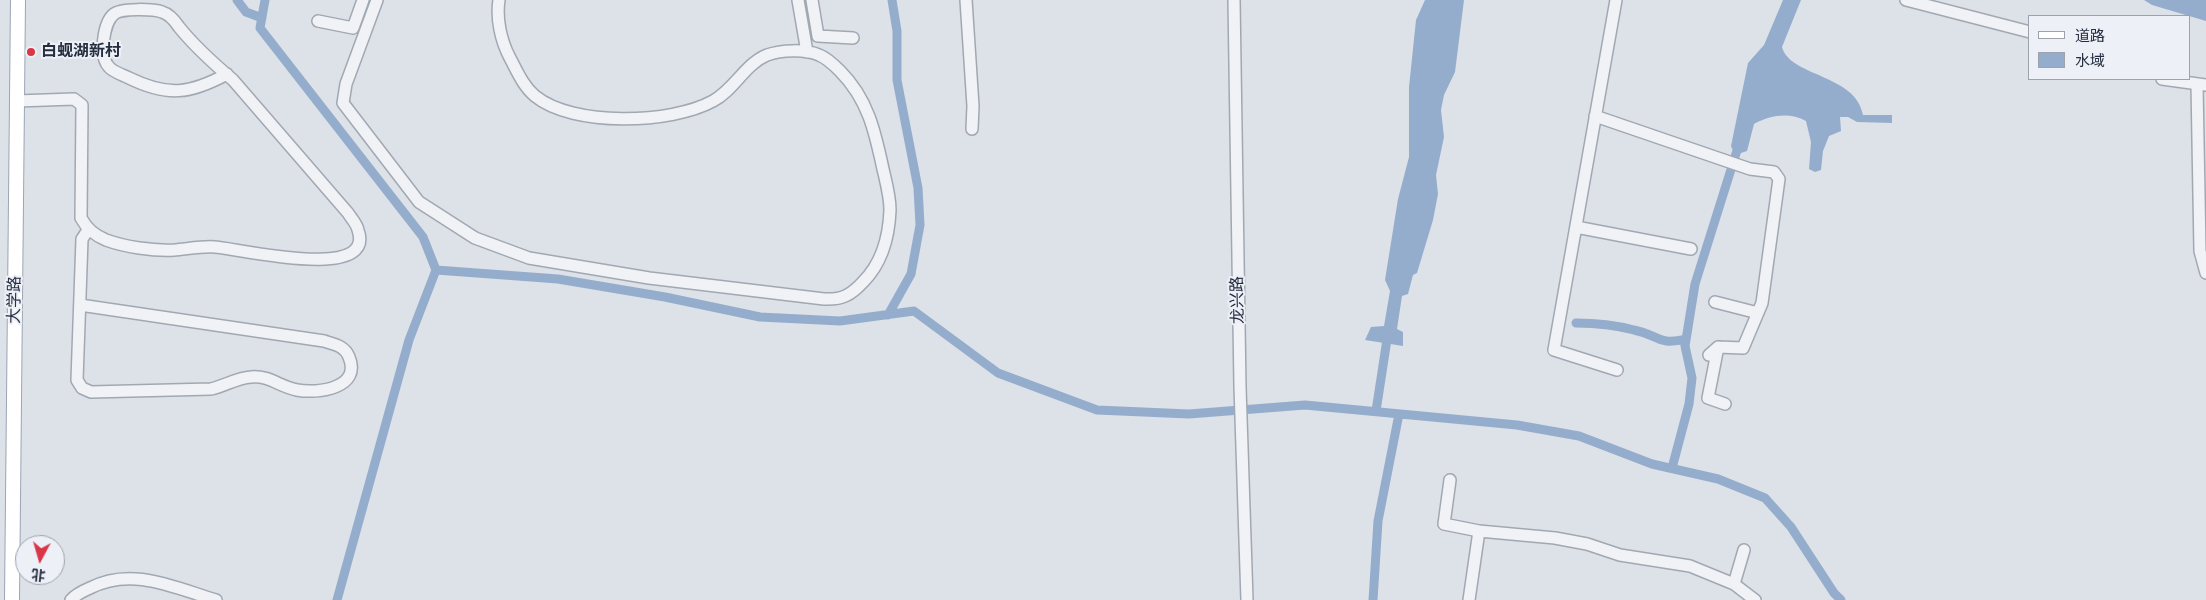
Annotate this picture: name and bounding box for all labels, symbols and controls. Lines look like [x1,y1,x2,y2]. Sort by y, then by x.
legend [2028,15,2191,80]
text: 道路 [2075,27,2105,45]
place label: 白蚬湖新村 [41,42,121,62]
marker: 白蚬湖新村 [25,46,37,58]
text: 水域 [2075,52,2105,70]
street label: 大学路 [5,276,25,324]
street label: 龙兴路 [1228,276,1248,324]
north arrow [15,535,65,585]
text: 北 [31,565,46,584]

